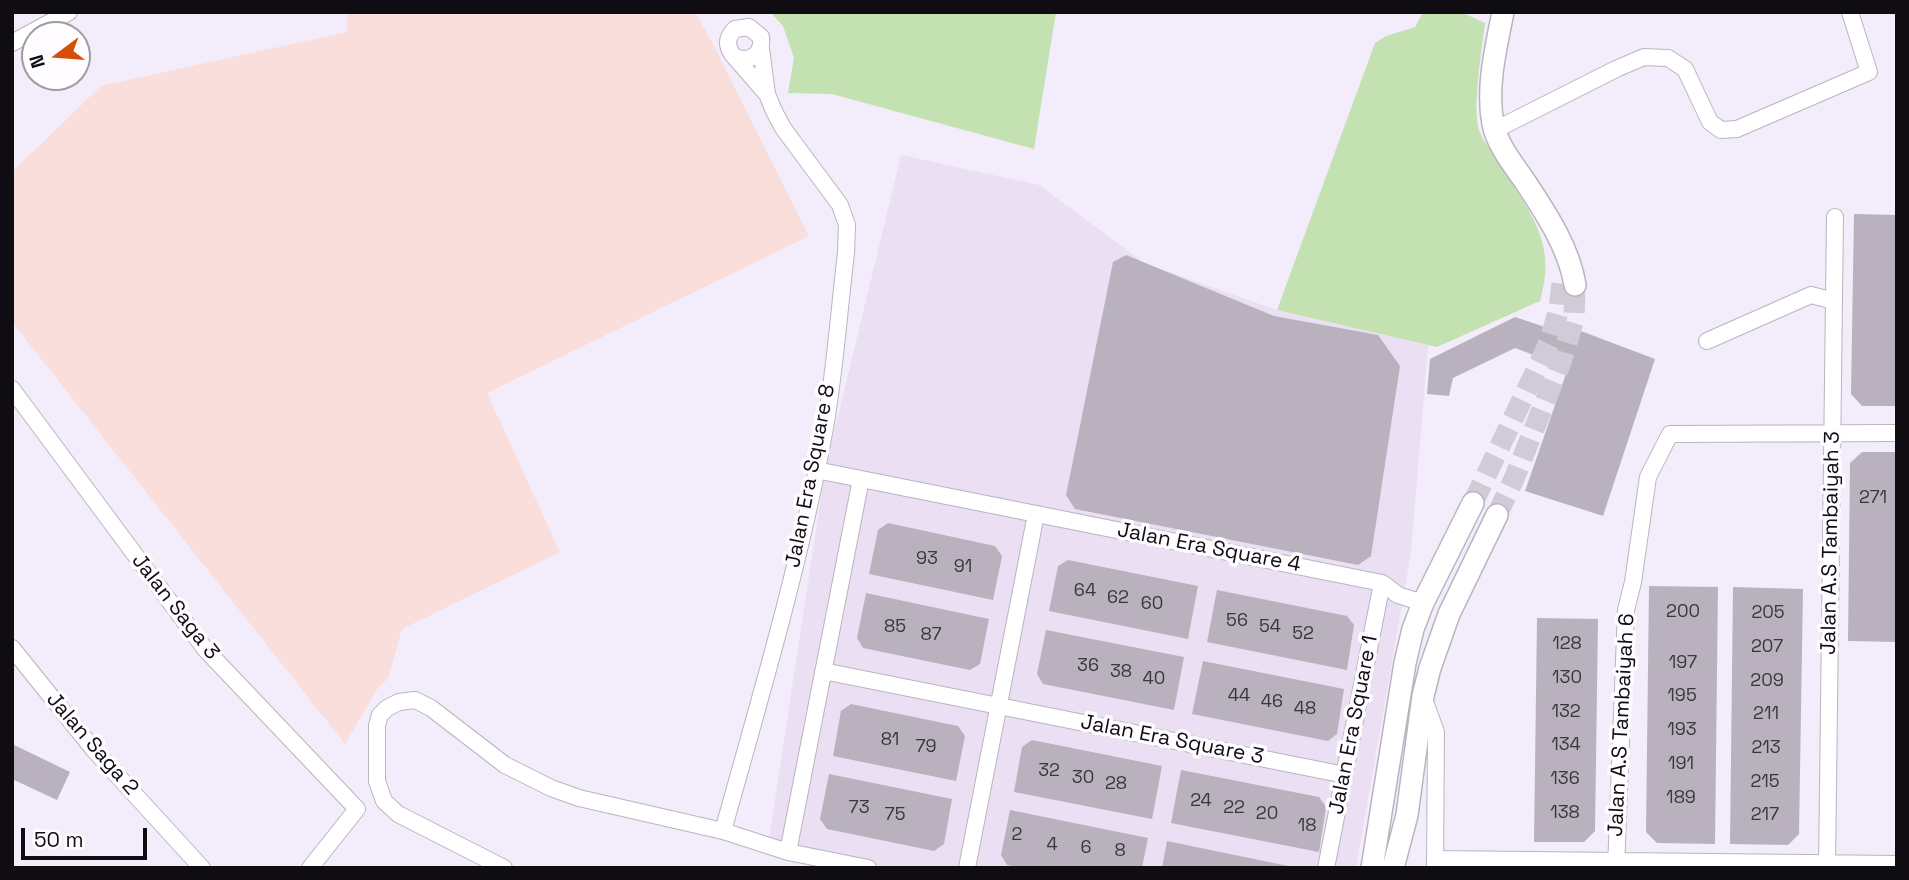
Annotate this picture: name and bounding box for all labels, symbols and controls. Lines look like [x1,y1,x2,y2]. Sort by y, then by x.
north arrow [21,21,91,91]
text: N [23,52,51,71]
street label: Jalan Era Square 8 [781,382,841,570]
street label: Jalan A.S Tambaiyah 3 [1816,431,1846,655]
house number: 271 [1859,487,1887,509]
street label: Jalan Era Square 4 [1115,518,1303,578]
house number: 93 [916,548,938,570]
street label: Jalan Saga 3 [126,549,224,665]
house number: 91 [954,556,972,578]
house number: 64 [1074,580,1096,602]
house number: 62 [1107,587,1129,609]
house number: 60 [1141,593,1163,615]
house number: 200 [1666,601,1700,623]
house number: 205 [1751,602,1785,624]
house number: 56 [1226,610,1248,632]
street label: Jalan A.S Tambaiyah 6 [1604,613,1640,837]
house number: 85 [884,616,906,638]
house number: 54 [1259,616,1281,638]
house number: 52 [1292,623,1314,645]
house number: 87 [920,624,942,646]
street label: Jalan Era Square 1 [1324,633,1384,817]
house number: 128 [1552,633,1582,655]
house number: 207 [1751,636,1783,658]
house number: 197 [1669,652,1697,674]
house number: 36 [1077,655,1099,677]
house number: 38 [1110,661,1132,683]
house number: 130 [1552,667,1582,689]
house number: 40 [1143,668,1165,690]
house number: 209 [1750,670,1784,692]
house number: 44 [1228,685,1250,707]
house number: 195 [1667,685,1697,707]
street label: Jalan Saga 2 [41,688,143,800]
house number: 46 [1261,691,1283,713]
house number: 48 [1294,698,1316,720]
house number: 132 [1551,701,1581,723]
house number: 211 [1753,703,1779,725]
street label: Jalan Era Square 3 [1078,710,1266,770]
house number: 193 [1667,719,1697,741]
house number: 81 [881,729,899,751]
house number: 134 [1551,734,1581,756]
house number: 79 [915,736,937,758]
house number: 213 [1751,737,1781,759]
house number: 191 [1668,753,1694,775]
house number: 32 [1038,760,1060,782]
house number: 30 [1072,767,1094,789]
house number: 136 [1550,768,1580,790]
house number: 215 [1750,771,1780,793]
house number: 28 [1105,773,1127,795]
house number: 189 [1666,787,1696,809]
house number: 24 [1190,790,1212,812]
house number: 73 [848,797,870,819]
house number: 22 [1223,797,1245,819]
house number: 138 [1550,802,1580,824]
house number: 20 [1256,803,1278,825]
house number: 75 [885,804,905,826]
house number: 217 [1751,804,1779,826]
scale bar [24,814,150,858]
house number: 18 [1298,815,1316,837]
house number: 2 [1012,824,1022,846]
text: 50 m [34,826,84,853]
house number: 4 [1046,834,1058,856]
house number: 6 [1080,837,1092,859]
house number: 8 [1114,840,1126,862]

